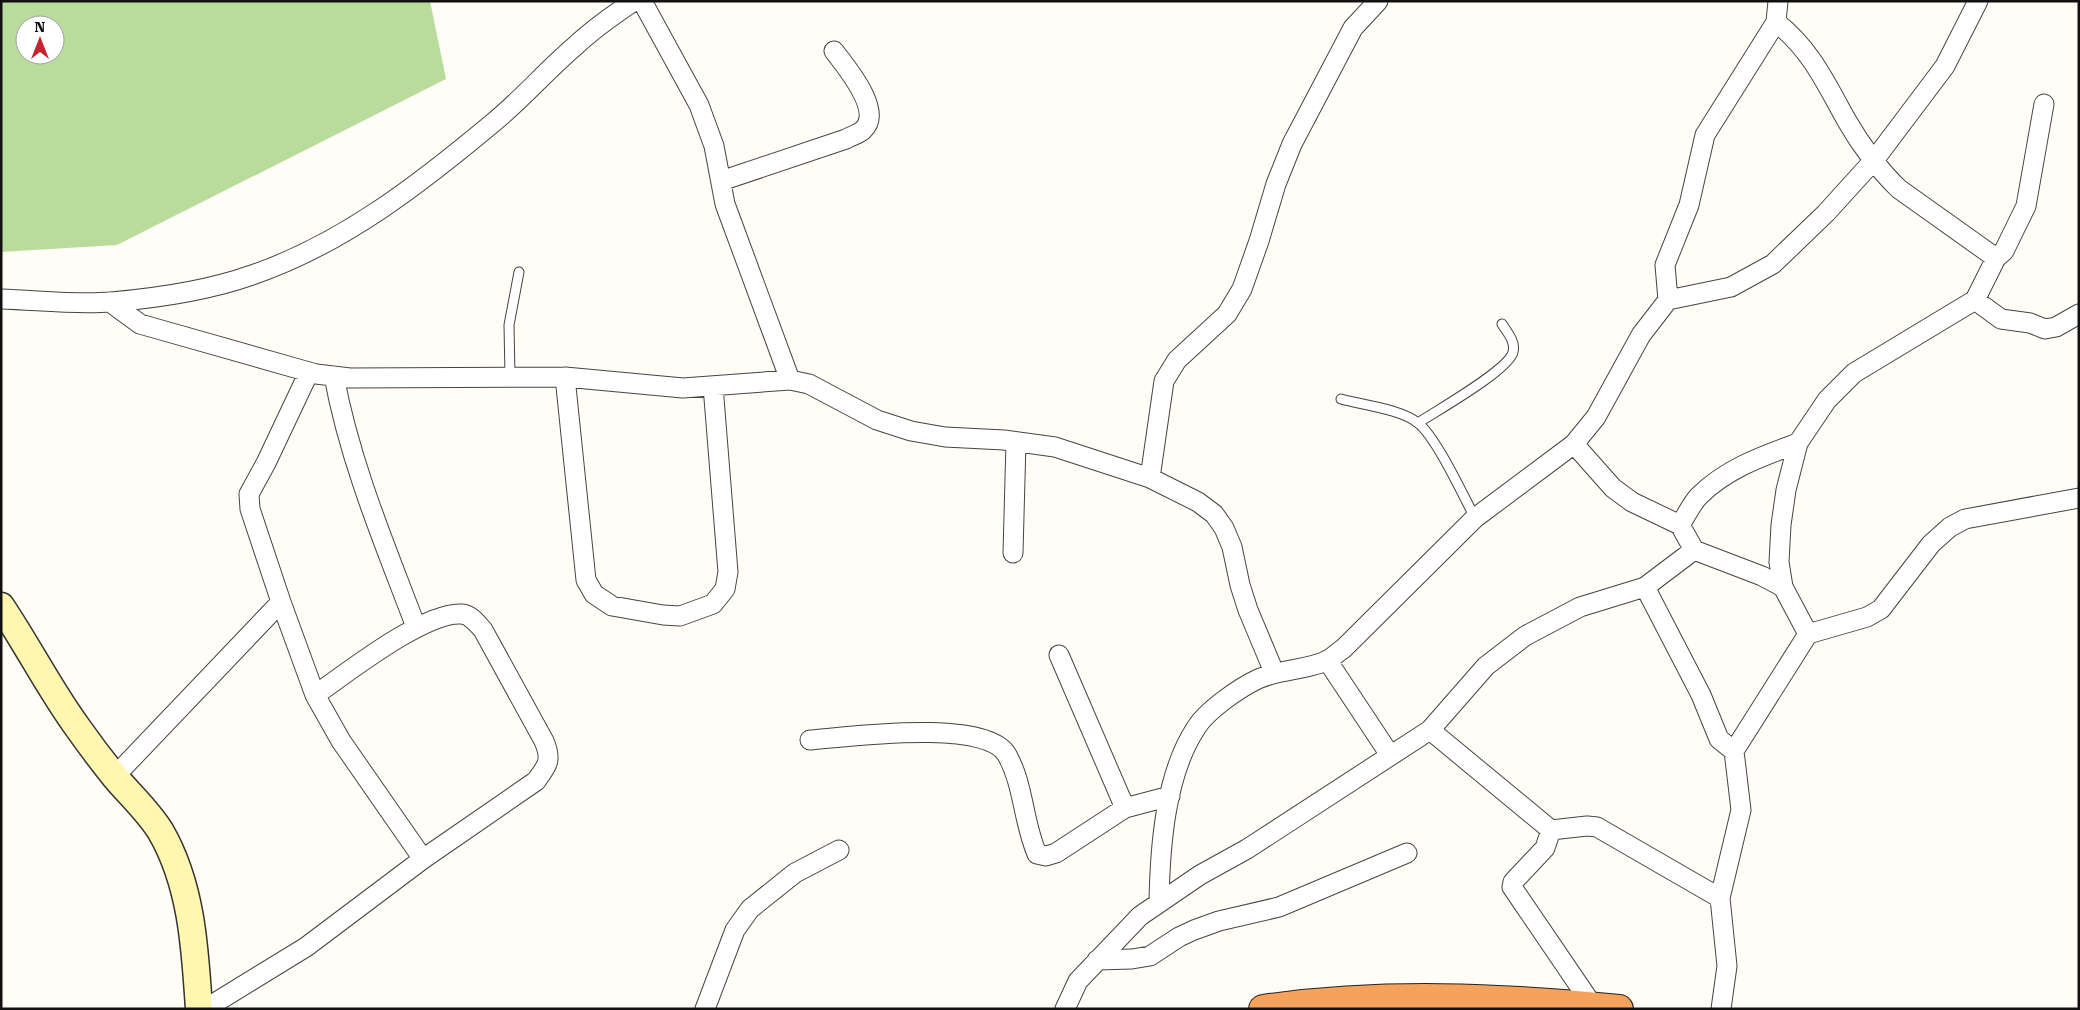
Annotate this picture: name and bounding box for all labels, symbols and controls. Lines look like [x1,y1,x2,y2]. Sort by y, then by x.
north arrow [15,15,65,65]
text: N [35,19,46,35]

